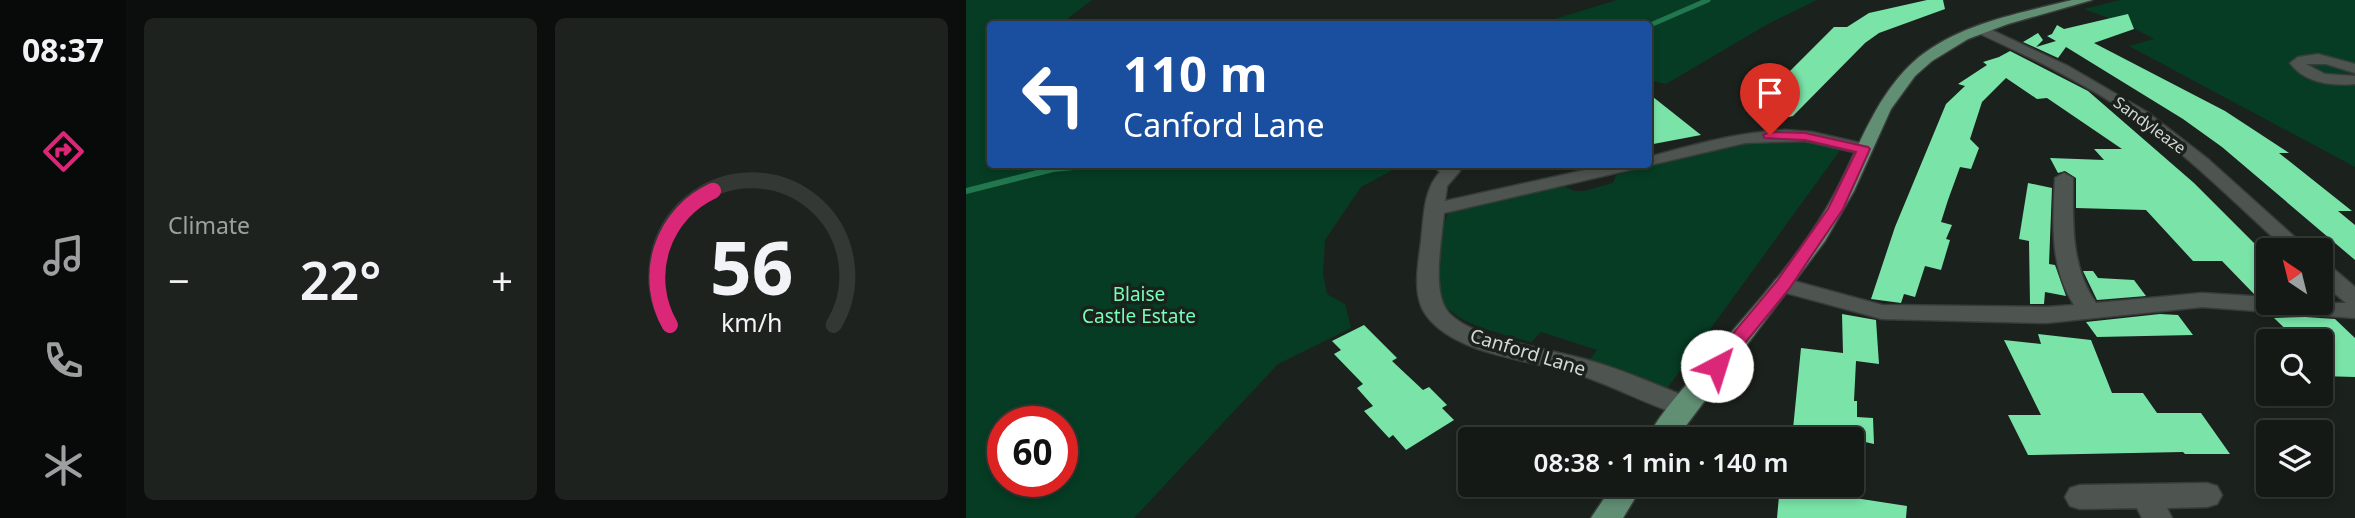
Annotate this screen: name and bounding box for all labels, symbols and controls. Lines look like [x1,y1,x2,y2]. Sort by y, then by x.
text: 08:37 [22,28,104,71]
text: 110 m [1123,40,1268,106]
icon: left [1008,49,1099,140]
pin [1740,63,1800,135]
icon: arrive [1751,74,1789,112]
street label: Sandyleaze [2109,91,2191,159]
text: Canford Lane [1123,103,1324,146]
icon: directions [39,127,88,176]
text: Climate [168,209,250,241]
text: 56 [710,217,793,316]
icon: music [39,231,88,280]
north arrow [2256,238,2333,315]
map controls [2256,238,2333,497]
text: 22° [300,244,381,315]
text: − [168,254,190,306]
text: + [491,254,513,306]
park label: Blaise Castle Estate [1082,281,1196,329]
text: km/h [721,305,782,339]
street label: Canford Lane [1467,322,1589,382]
position arrow [1680,329,1754,403]
button: search [2256,329,2333,406]
icon: phone [39,336,88,385]
speed limit sign: 60 [987,406,1078,497]
button: layers [2256,420,2333,497]
icon: climate [39,441,88,490]
text: 08:38 · 1 min · 140 m [1534,444,1788,480]

